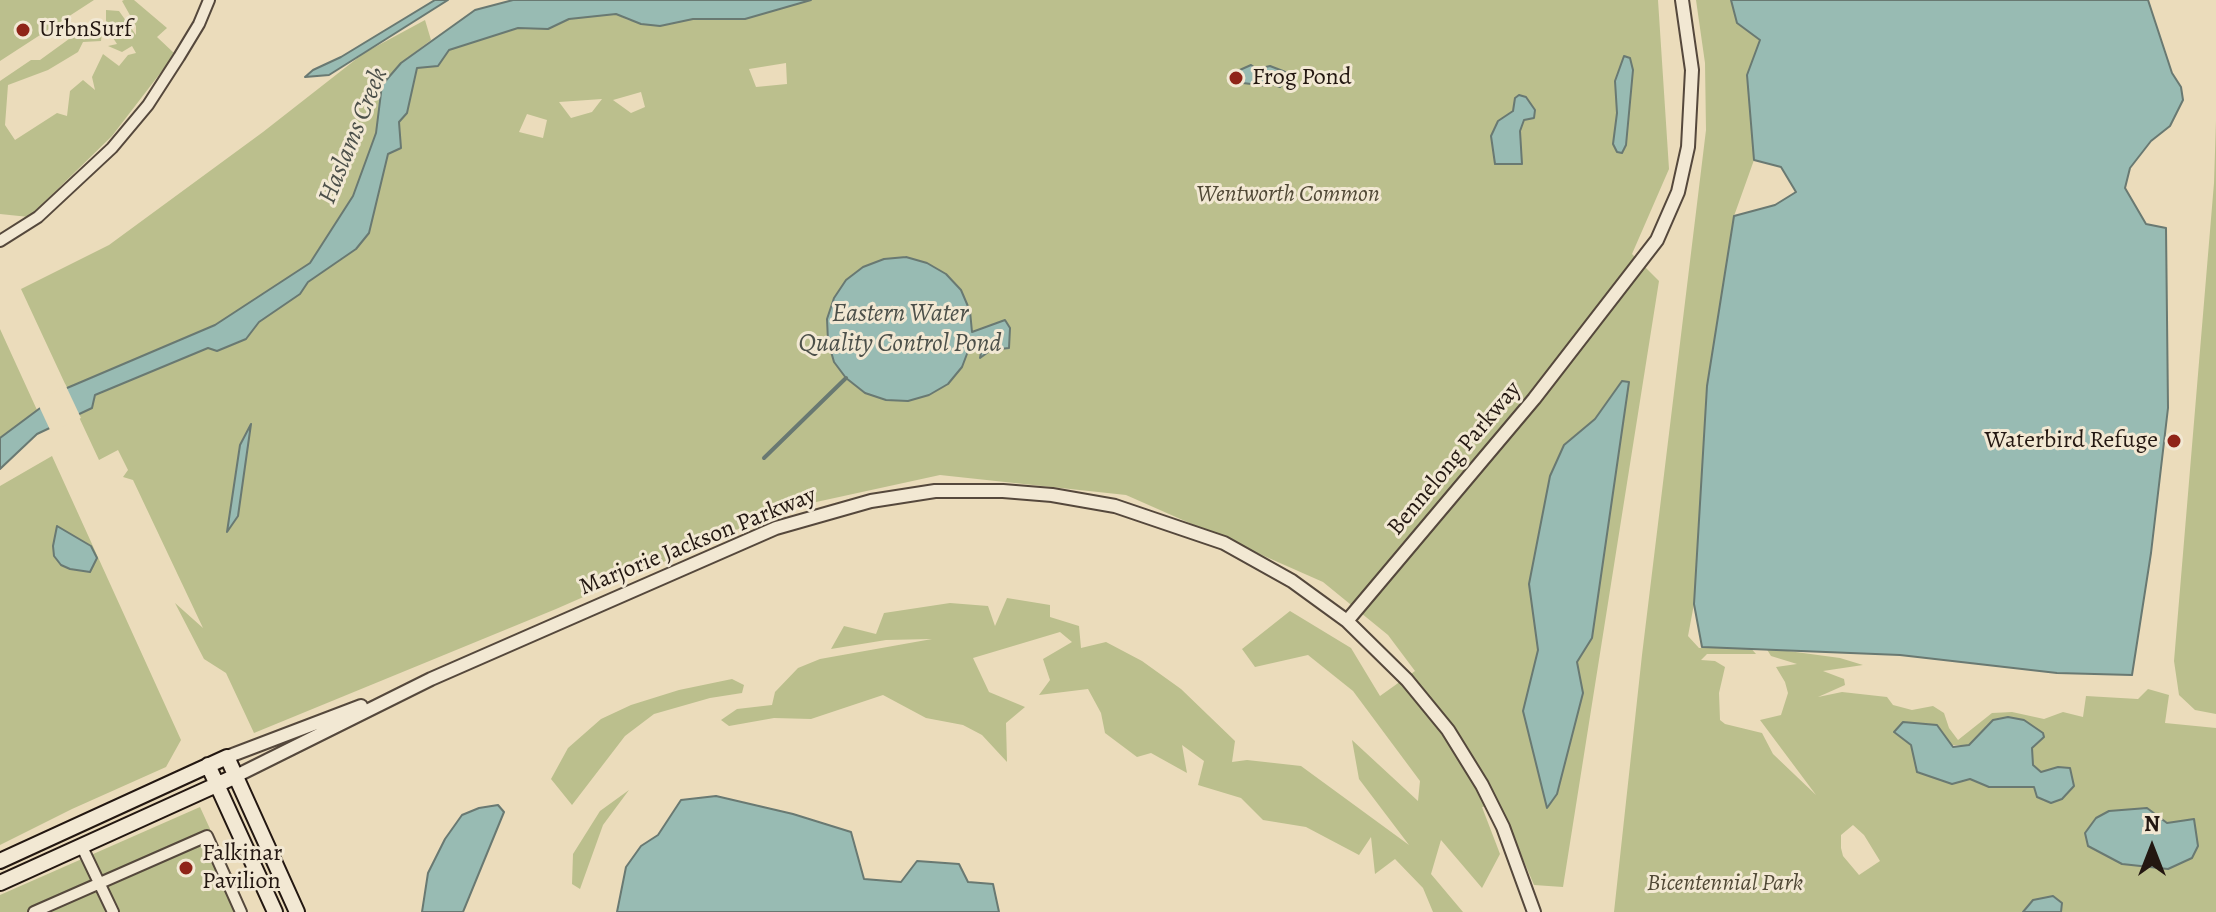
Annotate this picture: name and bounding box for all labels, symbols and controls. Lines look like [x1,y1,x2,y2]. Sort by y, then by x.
place label: UrbnSurf [39,16,132,44]
marker: UrbnSurf [14,21,32,39]
water label: Haslams Creek [313,63,395,209]
place label: Frog Pond [1252,64,1352,92]
marker: Frog Pond [1227,69,1245,87]
park label: Wentworth Common [1196,181,1380,209]
water label: Eastern Water Quality Control Pond [799,299,1001,360]
street label: Bennelong Parkway [1382,376,1528,542]
place label: Waterbird Refuge [1985,427,2158,455]
marker: Waterbird Refuge [2165,432,2183,450]
street label: Marjorie Jackson Parkway [575,481,821,603]
north arrow [2112,808,2192,888]
text: N [2144,809,2160,839]
place label: Falkinar Pavilion [202,840,283,896]
marker: Falkinar Pavilion [177,859,195,877]
park label: Bicentennial Park [1647,870,1803,898]

